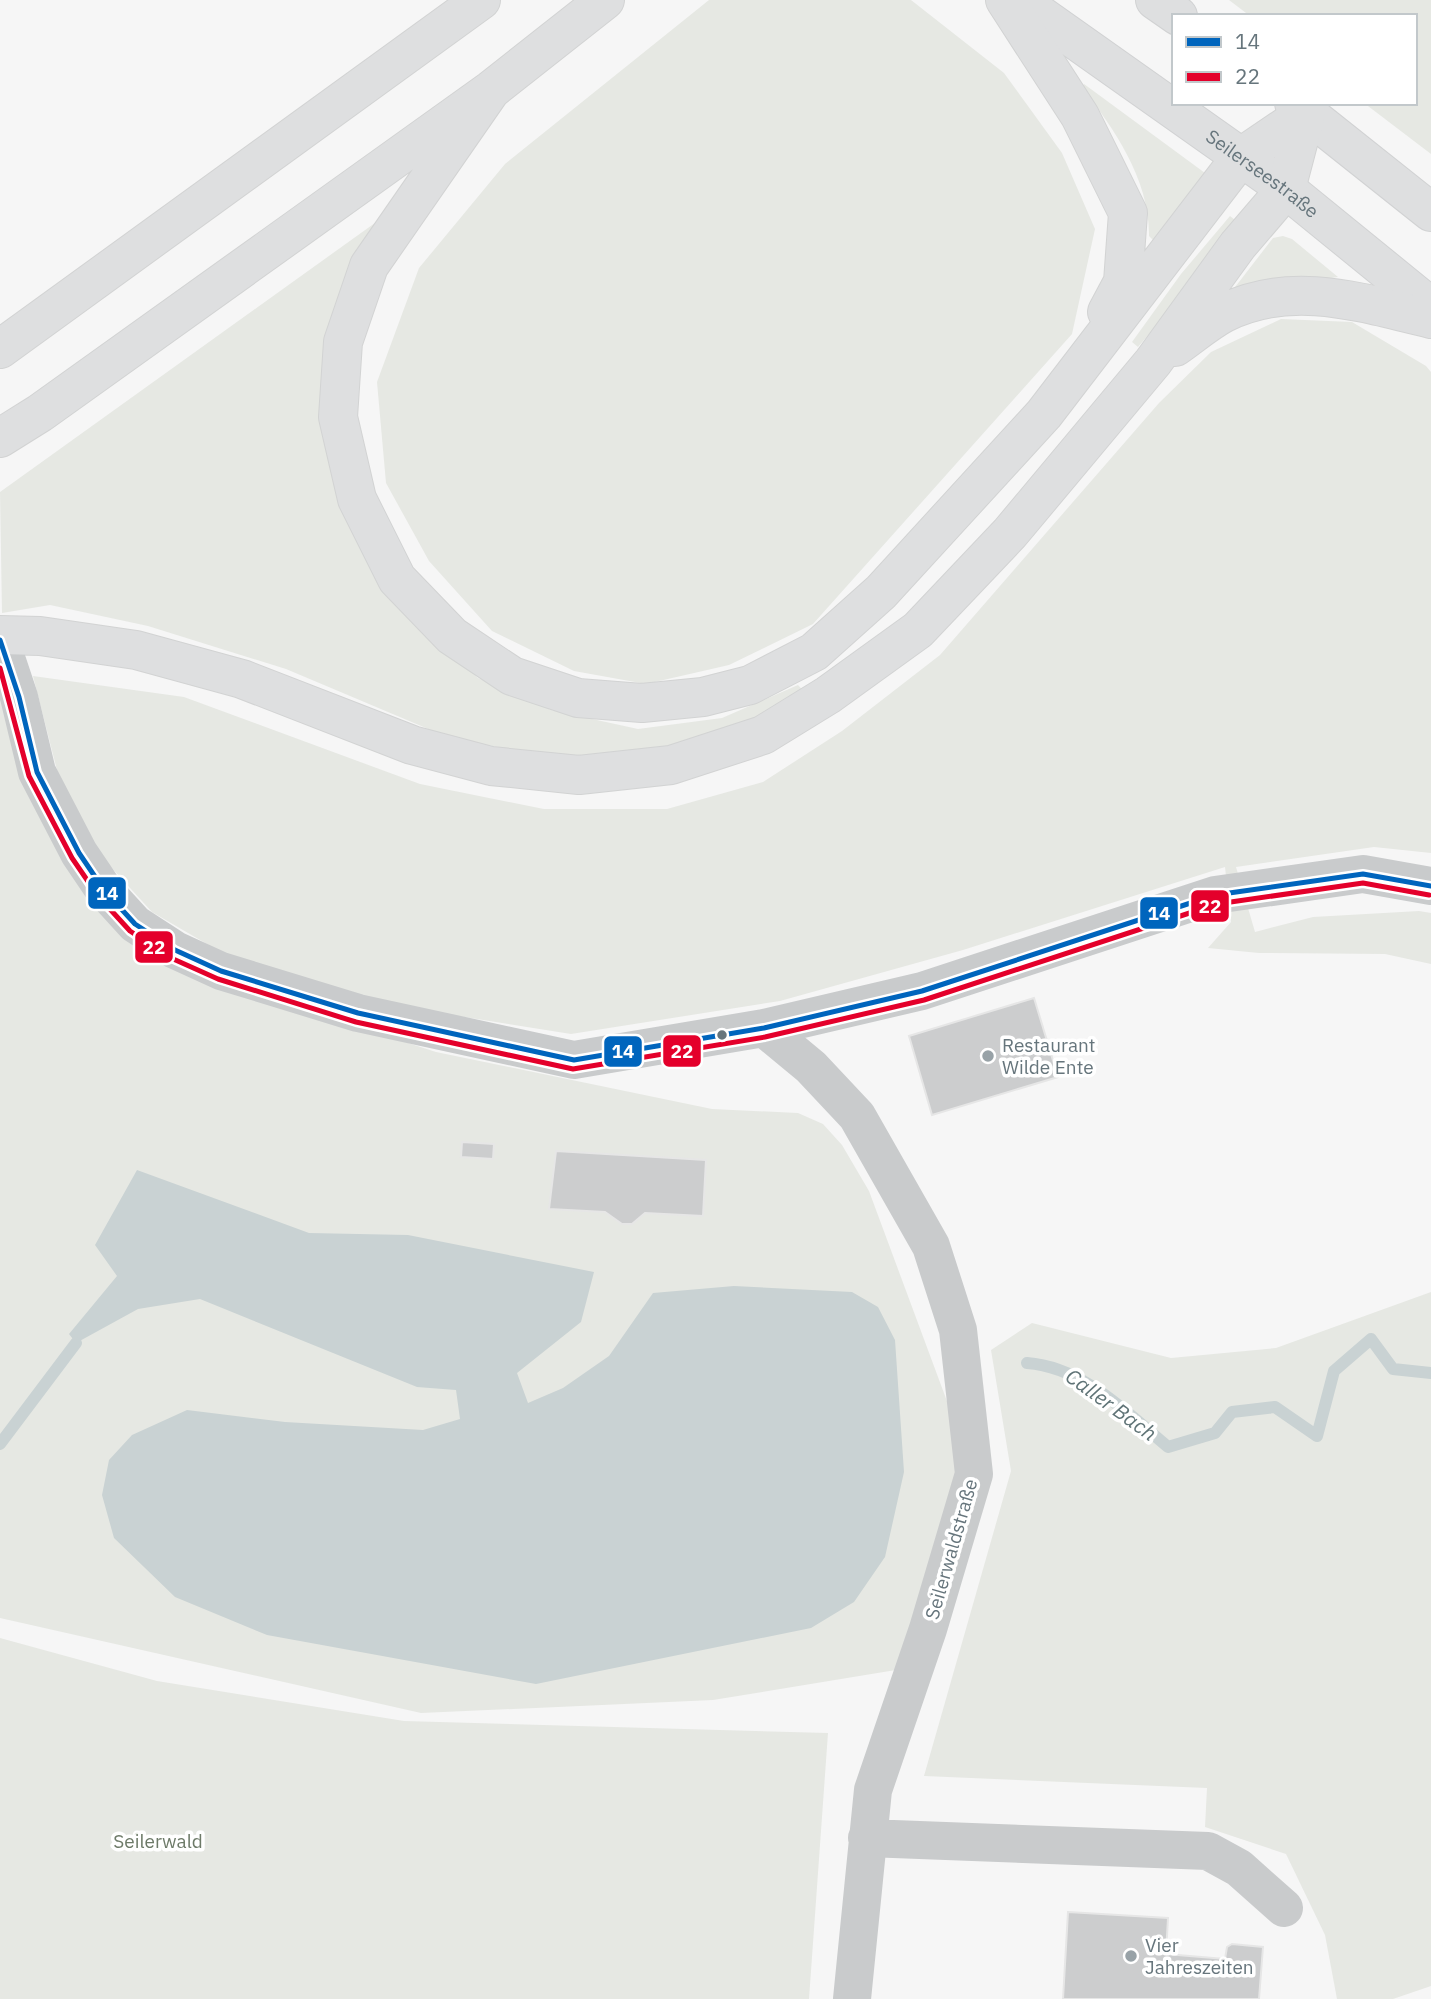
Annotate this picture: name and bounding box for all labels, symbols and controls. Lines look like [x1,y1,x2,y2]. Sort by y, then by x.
legend [1172,14,1417,105]
text: 14 [1235,27,1260,55]
text: 22 [1235,62,1260,90]
street label: Seilerseestraße [1201,124,1324,223]
line badge: 14 [87,876,127,910]
text: 14 [96,881,118,905]
line badge: 22 [1190,889,1230,923]
text: 22 [1199,894,1221,918]
line badge: 14 [1139,896,1179,930]
text: 14 [1148,901,1170,925]
line badge: 22 [134,930,174,964]
text: 22 [143,935,165,959]
unlabelled marker [715,1028,729,1042]
place label: Restaurant Wilde Ente [1002,1033,1096,1079]
line badge: 22 [662,1034,702,1068]
line badge: 14 [603,1035,643,1068]
text: 14 [612,1039,634,1063]
text: 22 [671,1039,693,1063]
marker: Restaurant Wilde Ente [980,1048,996,1064]
water label: Caller Bach [1060,1362,1163,1447]
street label: Seilerwaldstraße [919,1476,983,1622]
park label: Seilerwald [113,1829,203,1853]
place label: Vier Jahreszeiten [1145,1933,1254,1979]
marker: Vier Jahreszeiten [1123,1948,1139,1964]

